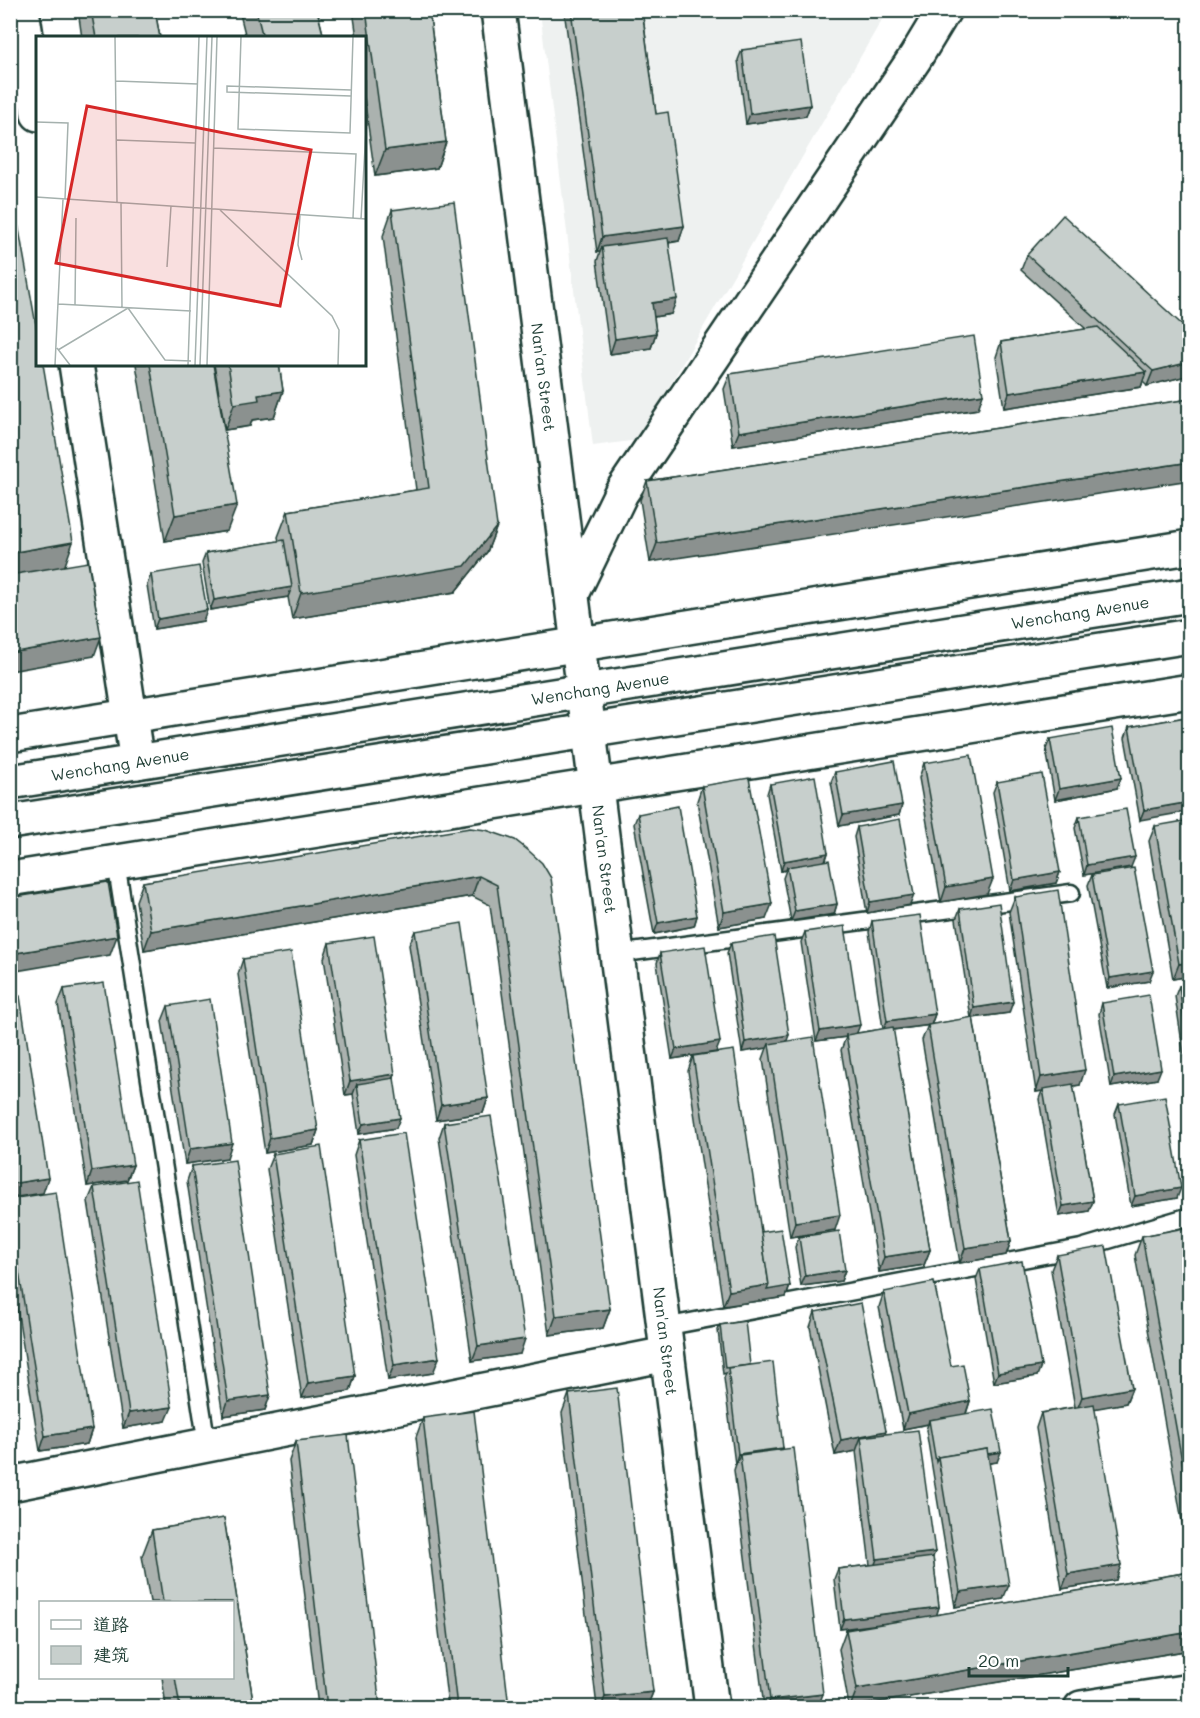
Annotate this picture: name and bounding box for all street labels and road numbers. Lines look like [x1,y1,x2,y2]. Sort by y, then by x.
street label: Nan'an Street [527,322,561,432]
street label: Wenchang Avenue [1009,591,1151,633]
street label: Wenchang Avenue [529,667,671,709]
street label: Wenchang Avenue [49,743,191,785]
street label: Nan'an Street [588,804,622,914]
street label: Nan'an Street [649,1286,683,1396]

